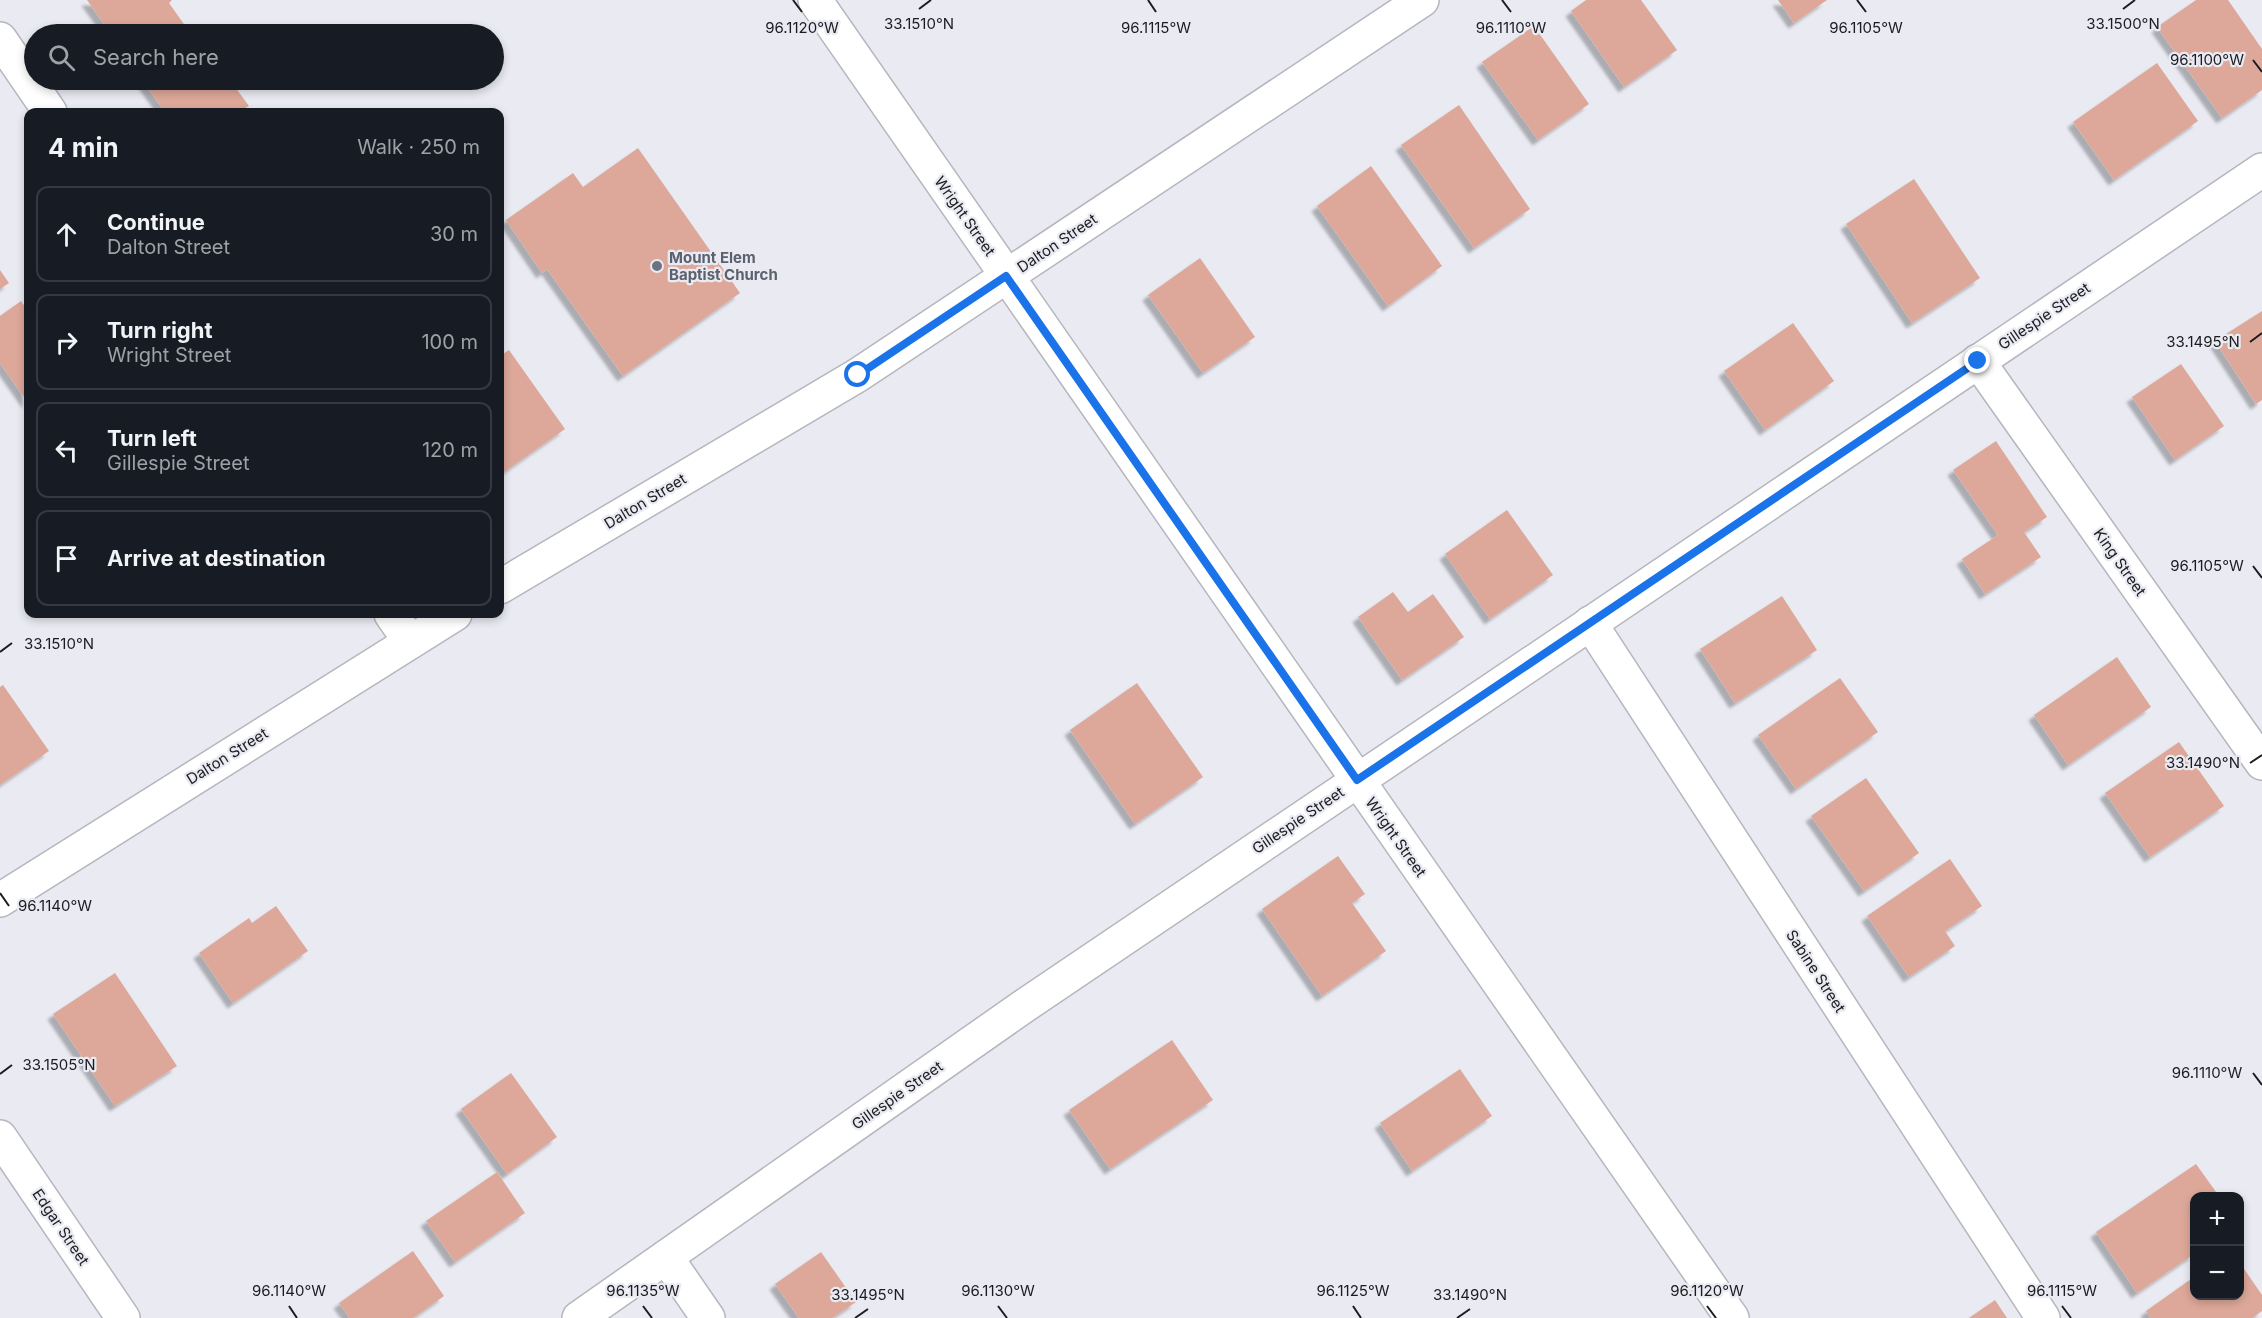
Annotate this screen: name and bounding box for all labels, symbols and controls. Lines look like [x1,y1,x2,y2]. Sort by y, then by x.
text: 33.1510°N [884,14,954,33]
text: 33.1500°N [2086,14,2160,33]
text: 96.1120°W [765,18,839,37]
text: 96.1115°W [1121,18,1191,37]
text: 96.1110°W [1476,18,1546,37]
text: 96.1105°W [1829,18,1903,37]
search box [24,24,504,90]
icon: search [45,41,78,74]
text: Search here [93,44,219,70]
text: 96.1100°W [2170,50,2244,69]
text: 4 min [48,132,119,163]
text: Walk · 250 m [357,135,480,159]
street label: Wright Street [930,172,1000,260]
text: Continue [107,209,205,235]
street label: Dalton Street [1013,209,1101,277]
icon: ahead [50,218,83,251]
text: 30 m [430,222,478,246]
text: Dalton Street [107,235,230,259]
place label: Mount Elem Baptist Church [669,248,778,284]
marker: Mount Elem Baptist Church [650,259,664,273]
street label: Gillespie Street [1994,278,2094,354]
text: Turn right [107,317,213,343]
icon: right [50,326,83,359]
text: 100 m [421,330,478,354]
text: 33.1495°N [2166,332,2240,351]
text: Wright Street [107,343,231,367]
route end [1964,347,1990,373]
route start [844,361,870,387]
text: Turn left [107,425,197,451]
icon: left [50,434,83,467]
text: 120 m [422,438,478,462]
text: Gillespie Street [107,451,249,475]
street label: Dalton Street [601,469,690,533]
street label: King Street [2090,524,2150,600]
icon: arrive [50,542,83,575]
text: Arrive at destination [107,545,326,571]
text: 96.1105°W [2170,556,2244,575]
text: 33.1510°N [24,634,94,653]
street label: Dalton Street [183,723,271,789]
text: 33.1490°N [2166,753,2240,772]
street label: Gillespie Street [1248,782,1348,858]
street label: Wright Street [1361,793,1431,881]
text: 96.1140°W [18,896,92,915]
street label: Sabine Street [1782,926,1850,1016]
text: 33.1505°N [22,1055,96,1074]
street label: Gillespie Street [848,1057,946,1133]
text: 96.1110°W [2172,1063,2242,1082]
street label: Edgar Street [29,1185,94,1269]
map controls [2190,1192,2244,1300]
button: + [2190,1192,2244,1246]
button: − [2190,1246,2244,1300]
text: 96.1140°W [252,1281,326,1300]
text: 96.1135°W [606,1281,680,1300]
text: 96.1130°W [961,1281,1035,1300]
text: 96.1125°W [1316,1281,1390,1300]
text: 96.1120°W [1670,1281,1744,1300]
text: 96.1115°W [2027,1281,2097,1300]
text: 33.1495°N [831,1285,905,1304]
text: 33.1490°N [1433,1285,1507,1304]

